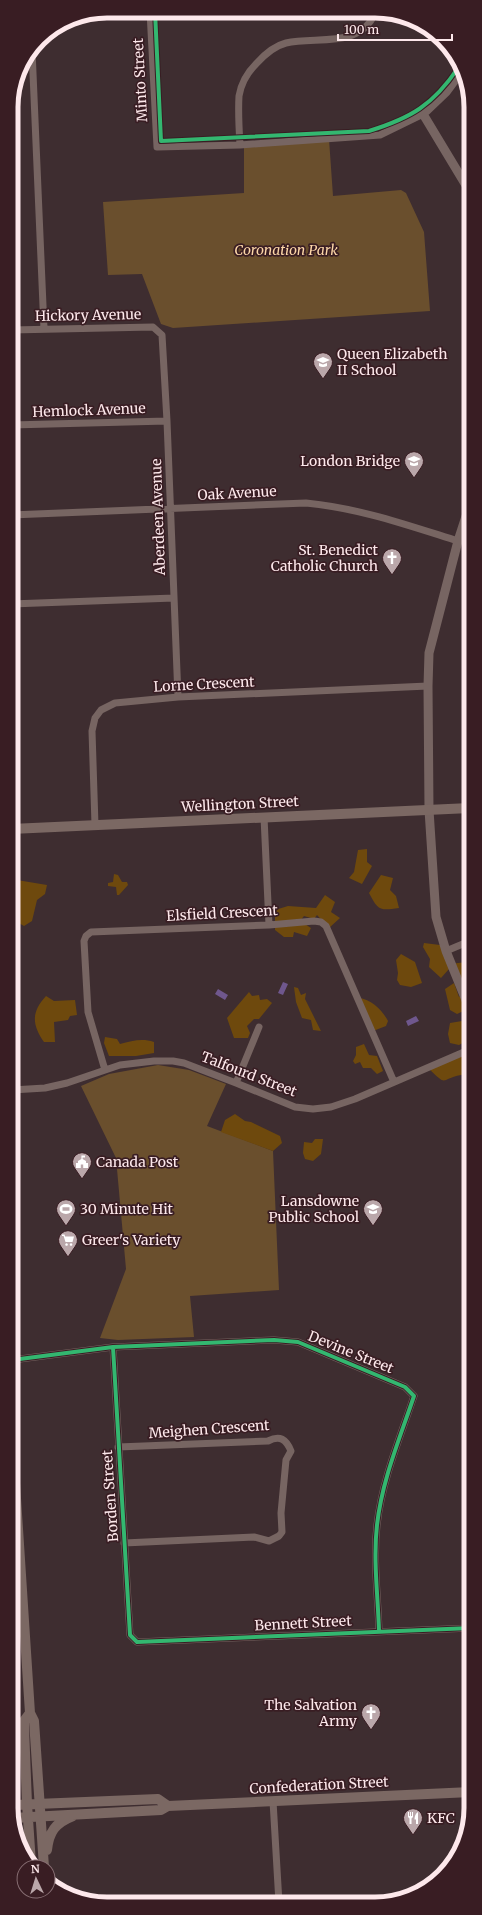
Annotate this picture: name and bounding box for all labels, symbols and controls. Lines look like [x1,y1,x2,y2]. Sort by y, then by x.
scale bar [338,16,452,42]
text: 100 m [344,22,379,37]
street label: Minto Street [129,37,151,122]
park label: Coronation Park [234,241,338,259]
street label: Hickory Avenue [35,305,141,325]
place label: Queen Elizabeth II School [337,345,448,379]
school or university icon: Queen Elizabeth II School [312,351,334,379]
street label: Hemlock Avenue [32,399,146,421]
school or university icon: London Bridge [403,450,425,478]
place label: London Bridge [300,452,400,470]
street label: Aberdeen Avenue [147,458,169,577]
street label: Oak Avenue [197,482,277,504]
place label: St. Benedict Catholic Church [271,541,379,575]
church icon: St. Benedict Catholic Church [381,547,403,575]
street label: Lorne Crescent [153,672,256,696]
street label: Wellington Street [180,792,300,816]
street label: Elsfield Crescent [166,901,279,925]
street label: Talfourd Street [199,1047,300,1101]
public building icon: Canada Post [71,1151,93,1179]
place label: Canada Post [96,1153,179,1171]
place label: Lansdowne Public School [268,1192,360,1226]
sports icon: 30 Minute Hit [55,1198,77,1226]
school or university icon: Lansdowne Public School [362,1198,384,1226]
place label: 30 Minute Hit [80,1200,173,1218]
supermarket icon: Greer's Variety [57,1229,79,1257]
place label: Greer's Variety [82,1231,181,1249]
street label: Devine Street [306,1327,397,1378]
street label: Meighen Crescent [148,1416,270,1442]
street label: Borden Street [98,1449,122,1543]
street label: Bennett Street [254,1611,353,1635]
place label: The Salvation Army [264,1696,358,1730]
church icon: The Salvation Army [360,1702,382,1730]
street label: Confederation Street [249,1772,390,1798]
restaurant icon: KFC [402,1807,424,1835]
place label: KFC [427,1809,455,1827]
north arrow [16,1859,56,1899]
text: N [30,1862,40,1876]

